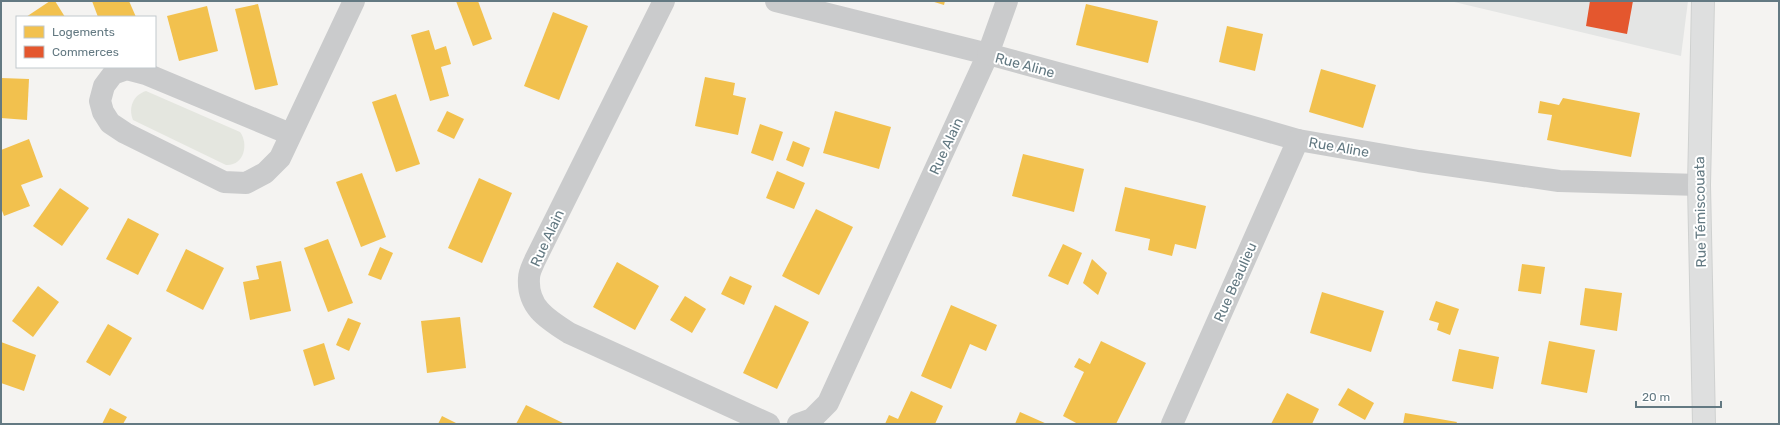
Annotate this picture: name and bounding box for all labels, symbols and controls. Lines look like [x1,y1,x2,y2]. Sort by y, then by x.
legend [16,16,156,68]
text: Logements [52,25,115,39]
text: Commerces [52,45,119,59]
street label: Rue Aline [993,49,1057,82]
street label: Rue Alain [926,115,967,177]
street label: Rue Aline [1307,134,1371,161]
street label: Rue Témiscouata [1691,156,1710,268]
street label: Rue Alain [527,207,568,269]
street label: Rue Beaulieu [1210,240,1261,325]
scale bar [1636,383,1721,409]
text: 20 m [1642,390,1670,404]

